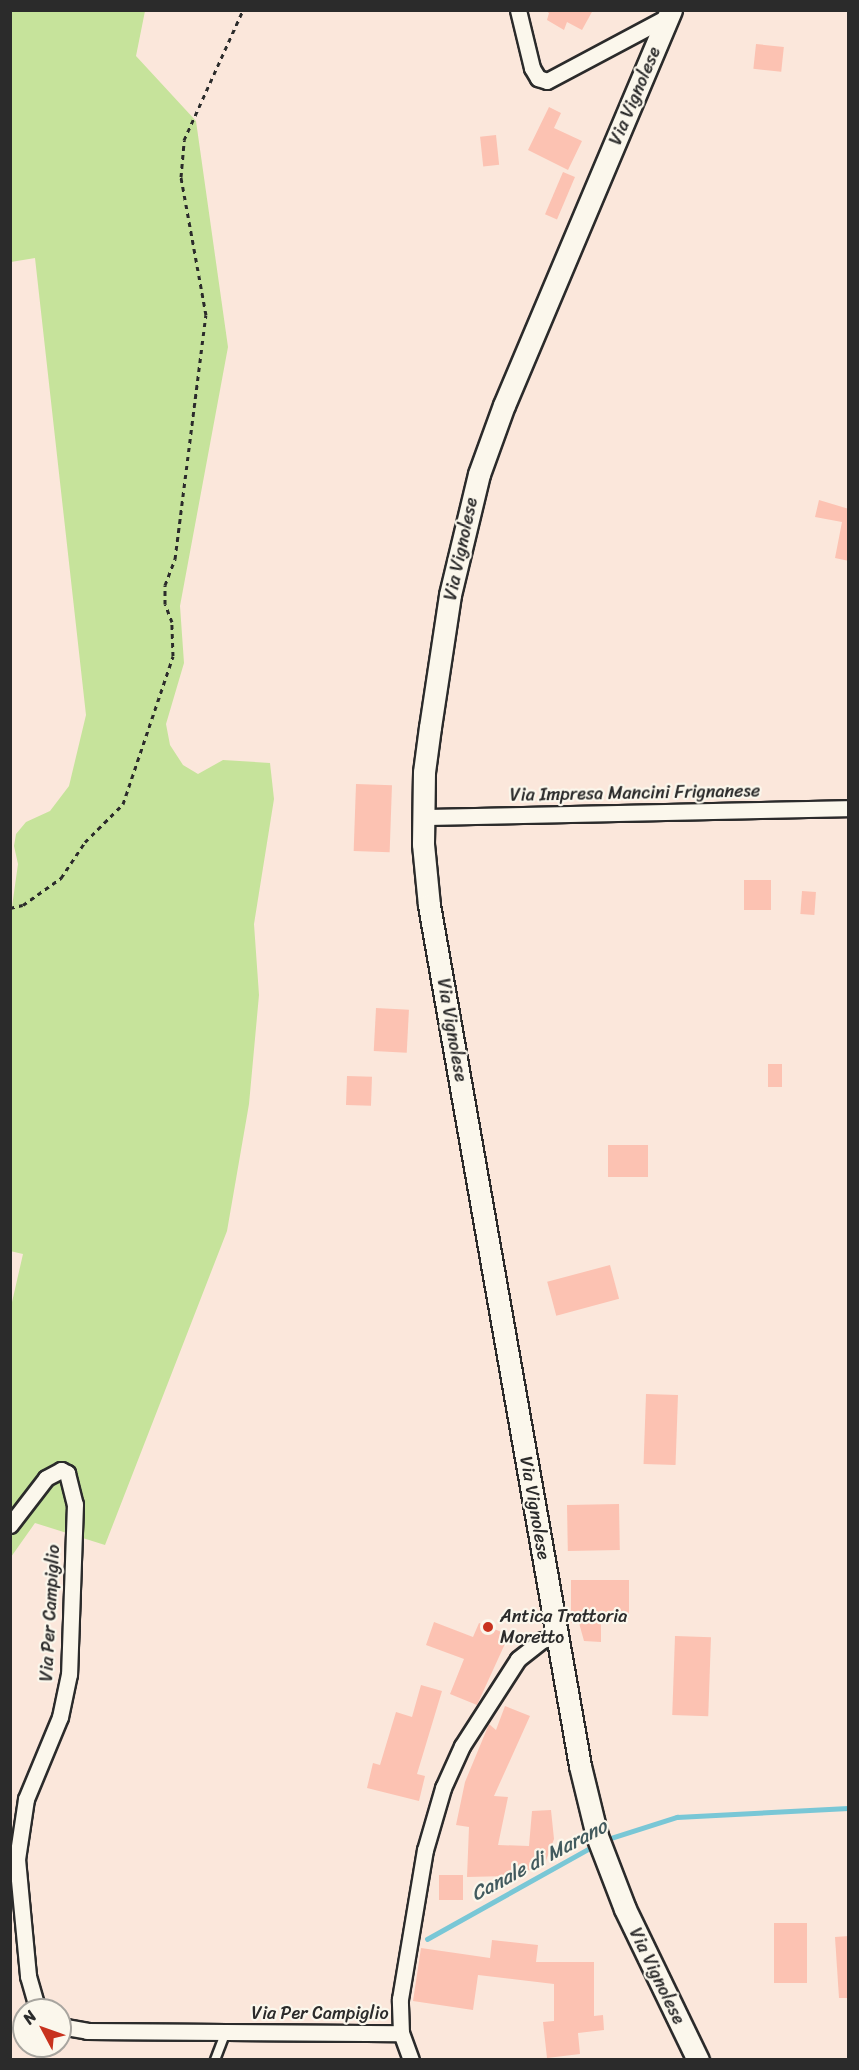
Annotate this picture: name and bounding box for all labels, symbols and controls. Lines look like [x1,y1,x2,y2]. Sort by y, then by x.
street label: Via Vignolese [605,44,665,148]
street label: Via Vignolese [440,496,482,602]
street label: Via Impresa Mancini Frignanese [509,780,761,806]
street label: Via Vignolese [432,977,472,1083]
street label: Via Vignolese [515,1455,555,1561]
street label: Via Per Campiglio [36,1543,64,1683]
place label: Antica Trattoria Moretto [500,1606,627,1648]
marker: Antica Trattoria Moretto [481,1620,495,1634]
water label: Canale di Marano [467,1814,611,1906]
street label: Via Vignolese [624,1924,690,2028]
north arrow [12,1998,72,2058]
street label: Via Per Campiglio [251,2002,389,2024]
text: N [15,2003,44,2031]

